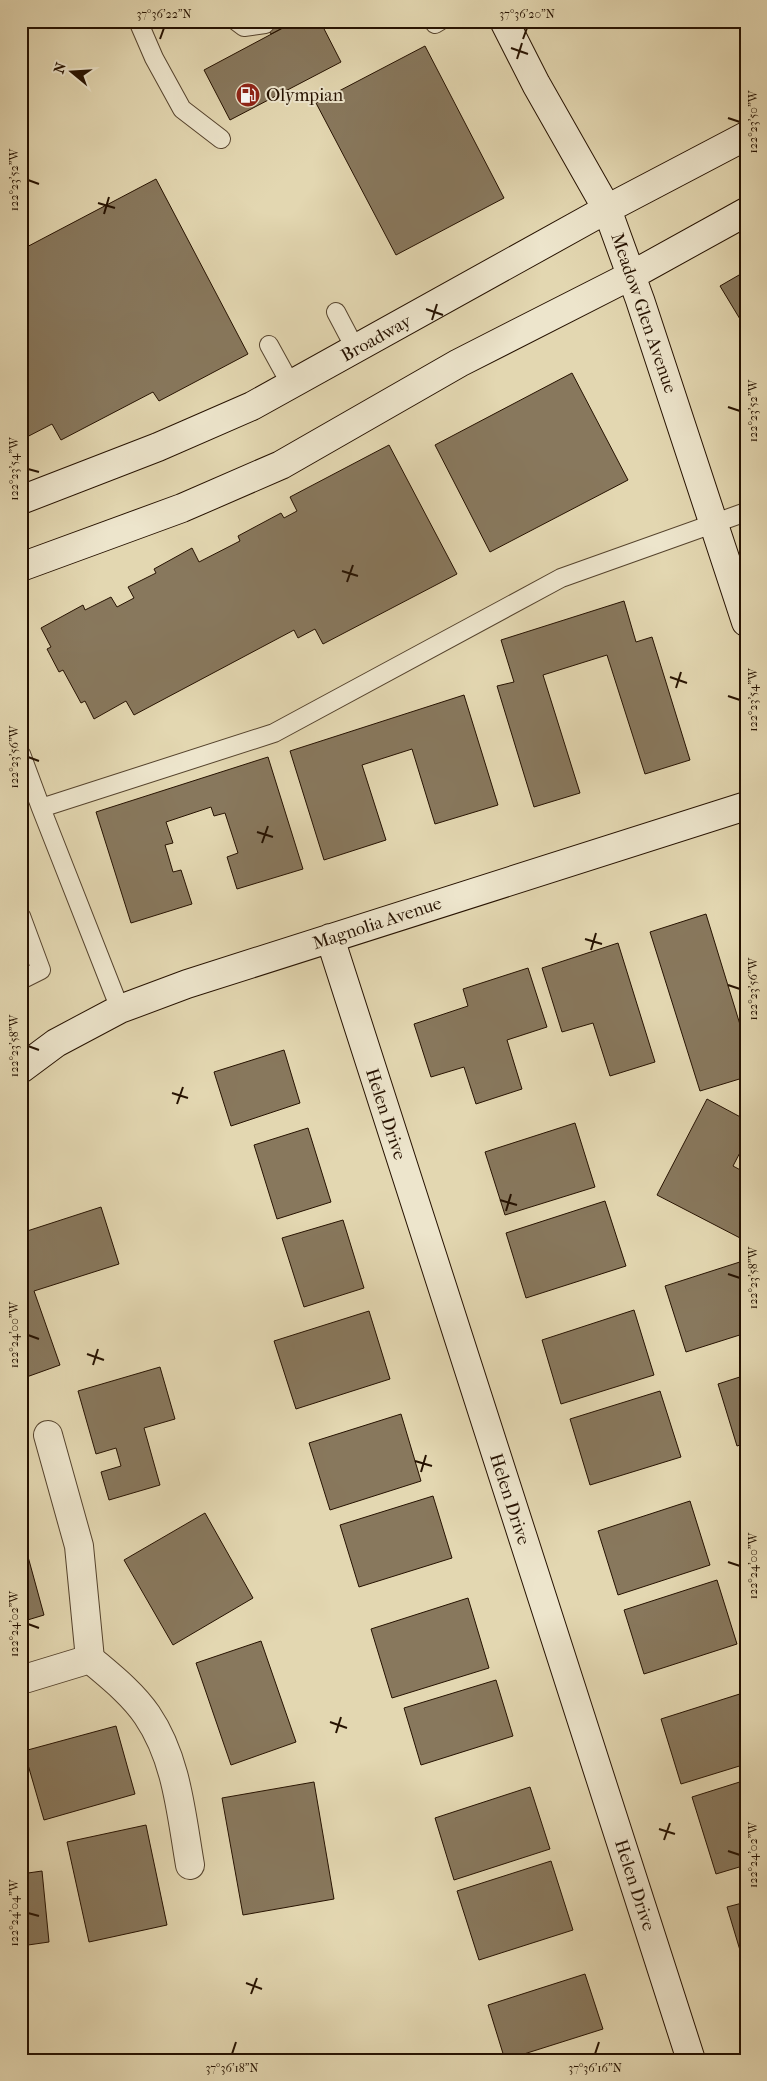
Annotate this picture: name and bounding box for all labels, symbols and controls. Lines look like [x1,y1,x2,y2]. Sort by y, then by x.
text: 37°36'22"N [136,7,192,21]
text: 37°36'20"N [499,7,555,21]
north arrow [48,48,98,98]
text: N [50,60,70,76]
fuel station icon: Olympian [235,82,261,108]
place label: Olympian [266,85,344,106]
text: 122°23'50"W [746,89,760,153]
text: 122°23'52"W [7,148,21,211]
street label: Meadow Glen Avenue [606,230,681,396]
street label: Broadway [337,310,416,366]
text: 122°23'52"W [746,379,760,442]
text: 122°23'54"W [7,436,21,501]
text: 122°23'54"W [746,667,760,732]
text: 122°23'56"W [7,724,21,788]
street label: Magnolia Avenue [310,893,444,954]
text: 122°23'56"W [746,956,760,1020]
text: 122°23'58"W [7,1014,21,1077]
street label: Helen Drive [361,1066,410,1163]
text: 122°23'58"W [746,1246,760,1309]
text: 122°24'00"W [7,1301,21,1368]
street label: Helen Drive [485,1451,534,1548]
text: 122°24'00"W [746,1532,760,1599]
text: 122°24'02"W [7,1590,21,1657]
text: 122°24'02"W [746,1821,760,1888]
street label: Helen Drive [610,1837,659,1934]
text: 122°24'04"W [7,1878,21,1946]
text: 37°36'18"N [205,2061,259,2075]
text: 37°36'16"N [568,2061,622,2075]

